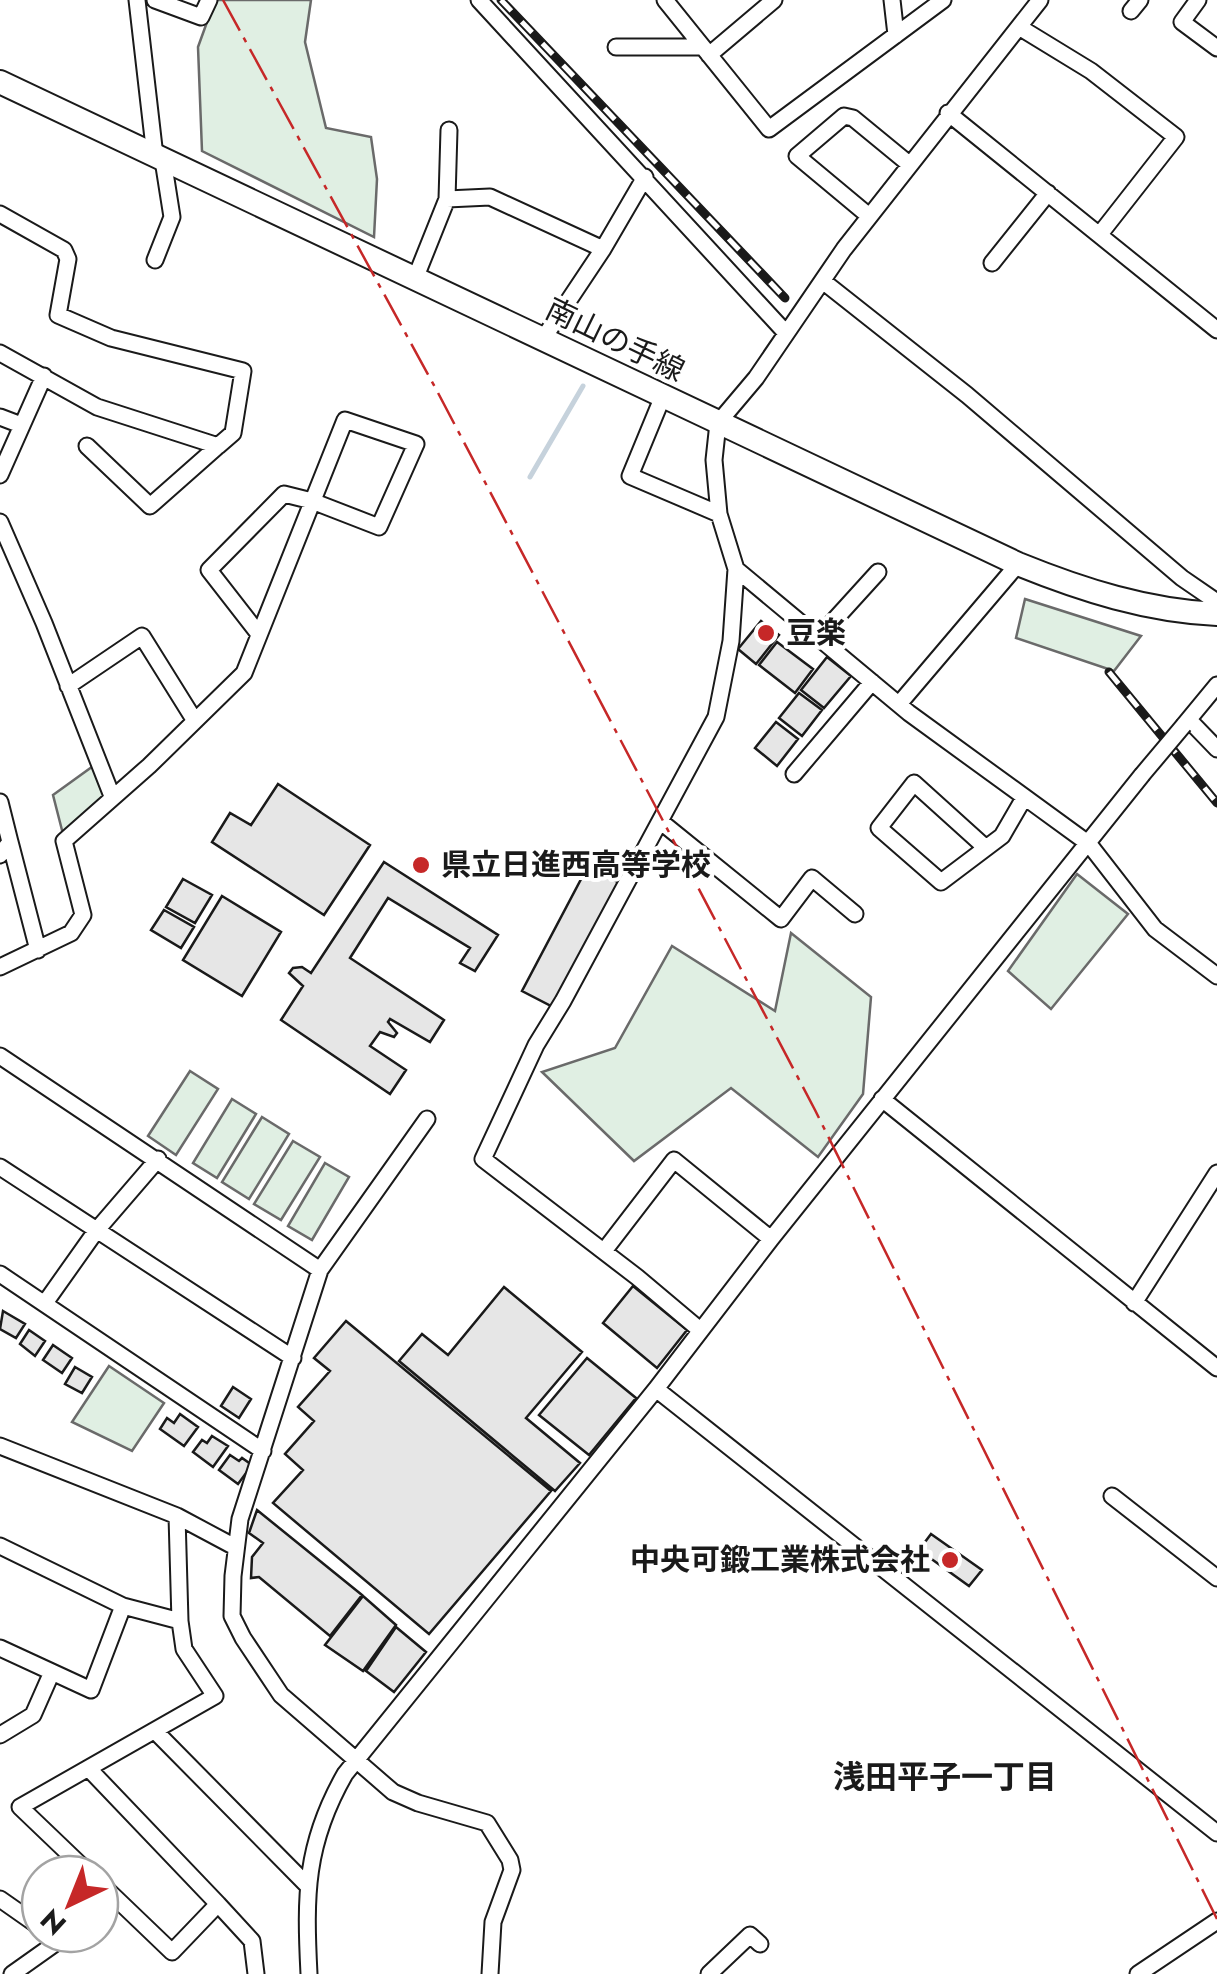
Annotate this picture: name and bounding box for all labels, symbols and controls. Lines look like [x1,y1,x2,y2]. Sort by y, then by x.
street label: 南山の手線 [538,287,692,392]
place label: 豆楽 [786,611,846,654]
marker: 豆楽 [755,622,777,644]
place label: 県立日進西高等学校 [441,843,711,886]
marker: 県立日進西高等学校 [410,854,432,876]
place label: 中央可鍛工業株式会社 [630,1538,930,1581]
marker: 中央可鍛工業株式会社 [939,1549,961,1571]
district label: 浅田平子一丁目 [833,1754,1057,1800]
north arrow [20,1854,120,1954]
text: N [31,1899,75,1944]

